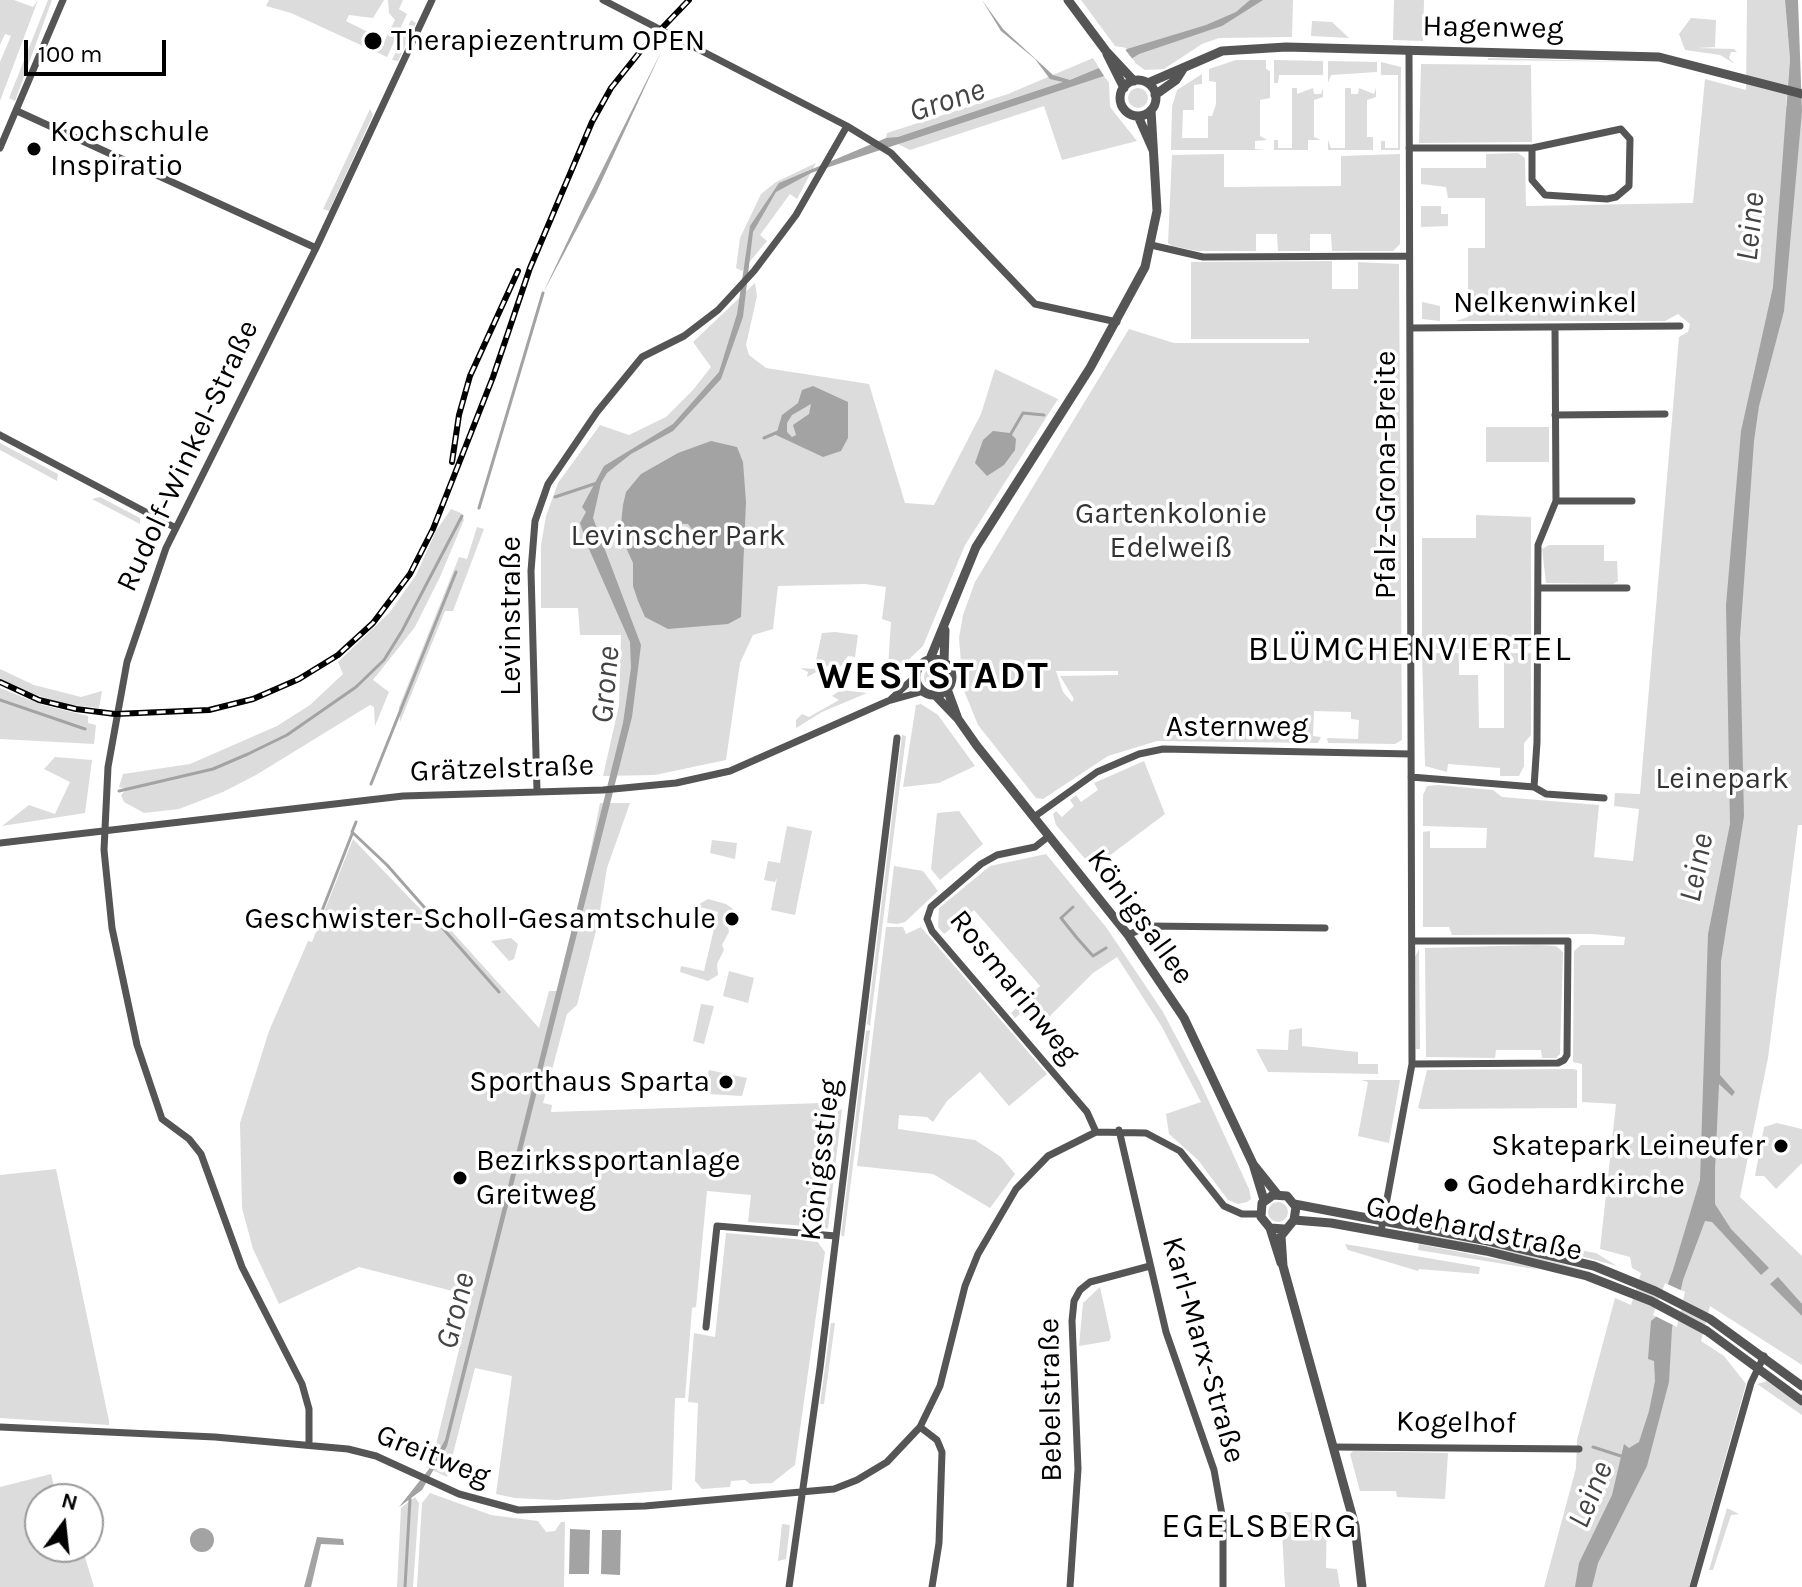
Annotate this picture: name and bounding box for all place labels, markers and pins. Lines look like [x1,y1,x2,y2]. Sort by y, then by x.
place label: Therapiezentrum OPEN [391,23,705,59]
marker: Therapiezentrum OPEN [362,30,384,52]
place label: Kochschule Inspiratio [50,114,210,184]
marker: Kochschule Inspiratio [25,140,43,158]
place label: Geschwister-Scholl-Gesamtschule [244,901,716,937]
marker: Geschwister-Scholl-Gesamtschule [723,910,741,928]
place label: Sporthaus Sparta [469,1064,710,1100]
marker: Sporthaus Sparta [717,1073,735,1091]
place label: Skatepark Leineufer [1491,1128,1765,1164]
marker: Skatepark Leineufer [1772,1137,1790,1155]
place label: Bezirkssportanlage Greitweg [476,1143,740,1214]
place label: Godehardkirche [1467,1167,1685,1203]
marker: Bezirkssportanlage Greitweg [451,1169,469,1187]
marker: Godehardkirche [1442,1176,1460,1194]

